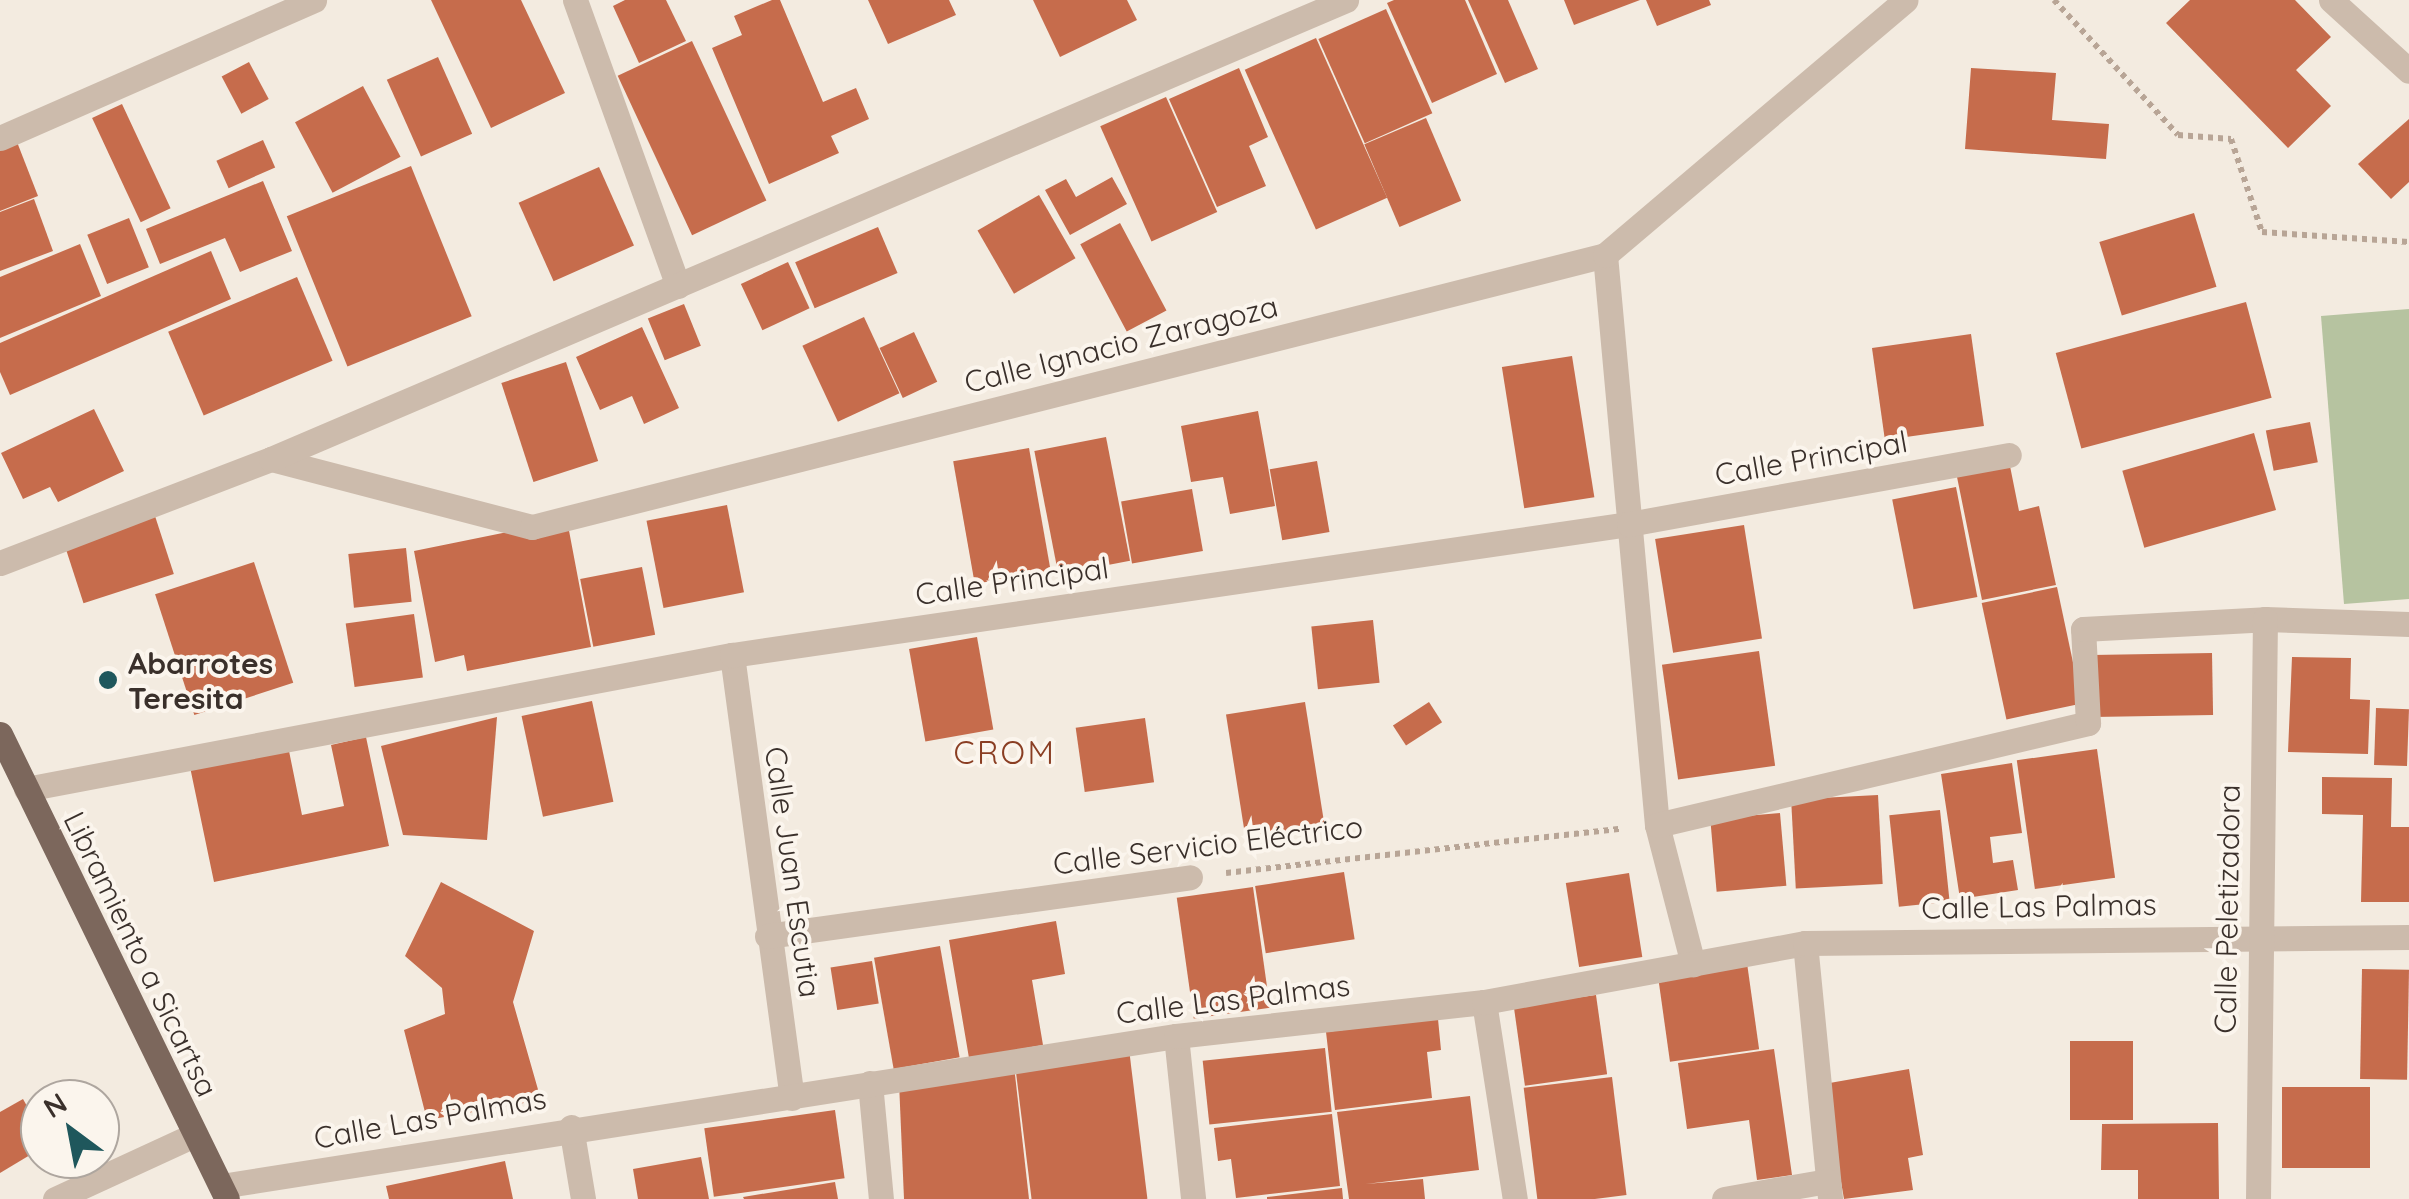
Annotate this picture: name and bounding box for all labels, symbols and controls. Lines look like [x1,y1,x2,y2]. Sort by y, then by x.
street label: Calle Ignacio Zaragoza [961,288,1281,400]
street label: Calle Principal [1712,423,1910,493]
street label: Calle Principal [913,550,1111,612]
place label: Abarrotes Teresita [128,645,273,716]
marker: Abarrotes Teresita [97,669,119,691]
district label: CROM [954,733,1056,771]
street label: Calle Juan Escutia [758,744,828,1000]
street label: Calle Peletizadora [2207,784,2247,1034]
street label: Libramiento a Sicartsa [56,806,226,1102]
street label: Calle Servicio Eléctrico [1051,808,1365,882]
street label: Calle Las Palmas [1921,886,2157,926]
street label: Calle Las Palmas [1114,967,1352,1031]
north arrow [20,1079,120,1179]
street label: Calle Las Palmas [311,1080,549,1156]
text: N [37,1085,73,1125]

